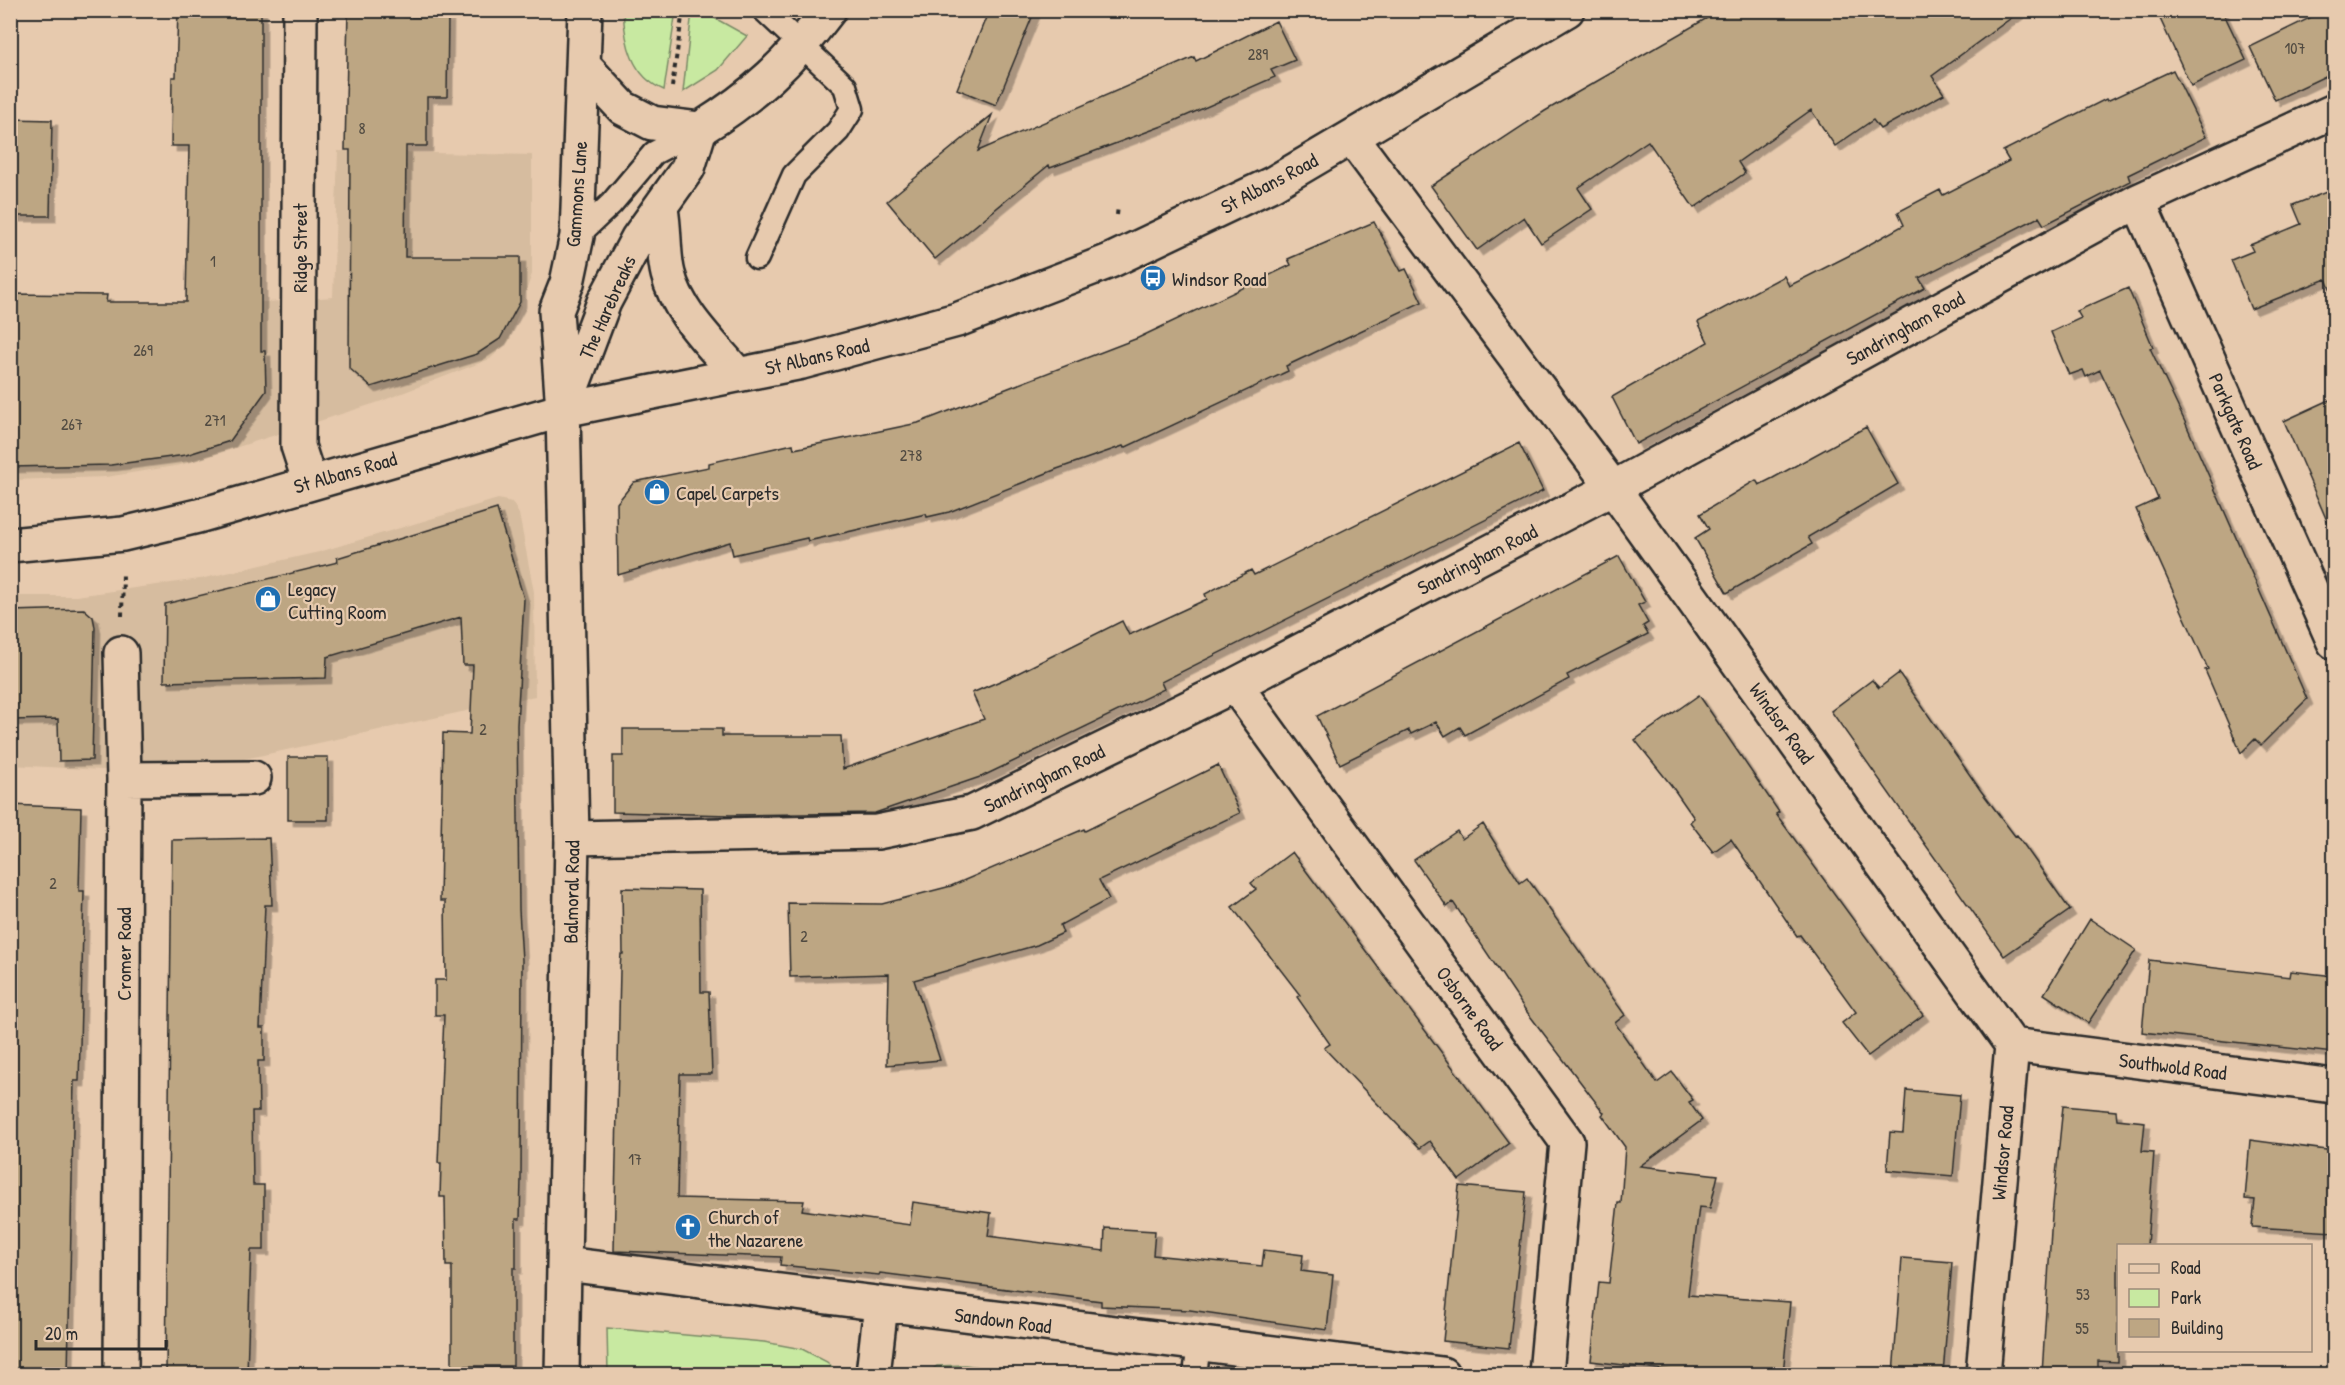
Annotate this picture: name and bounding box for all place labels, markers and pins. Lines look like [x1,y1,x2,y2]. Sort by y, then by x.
bus stop icon: Windsor Road [1138,263,1168,293]
place label: Windsor Road [1172,265,1267,292]
shop icon: Capel Carpets [642,477,672,507]
place label: Capel Carpets [676,479,779,506]
place label: Legacy Cutting Room [288,575,387,625]
shop icon: Legacy Cutting Room [253,584,283,614]
place label: Church of the Nazarene [708,1203,803,1253]
church icon: Church of the Nazarene [673,1212,703,1242]

